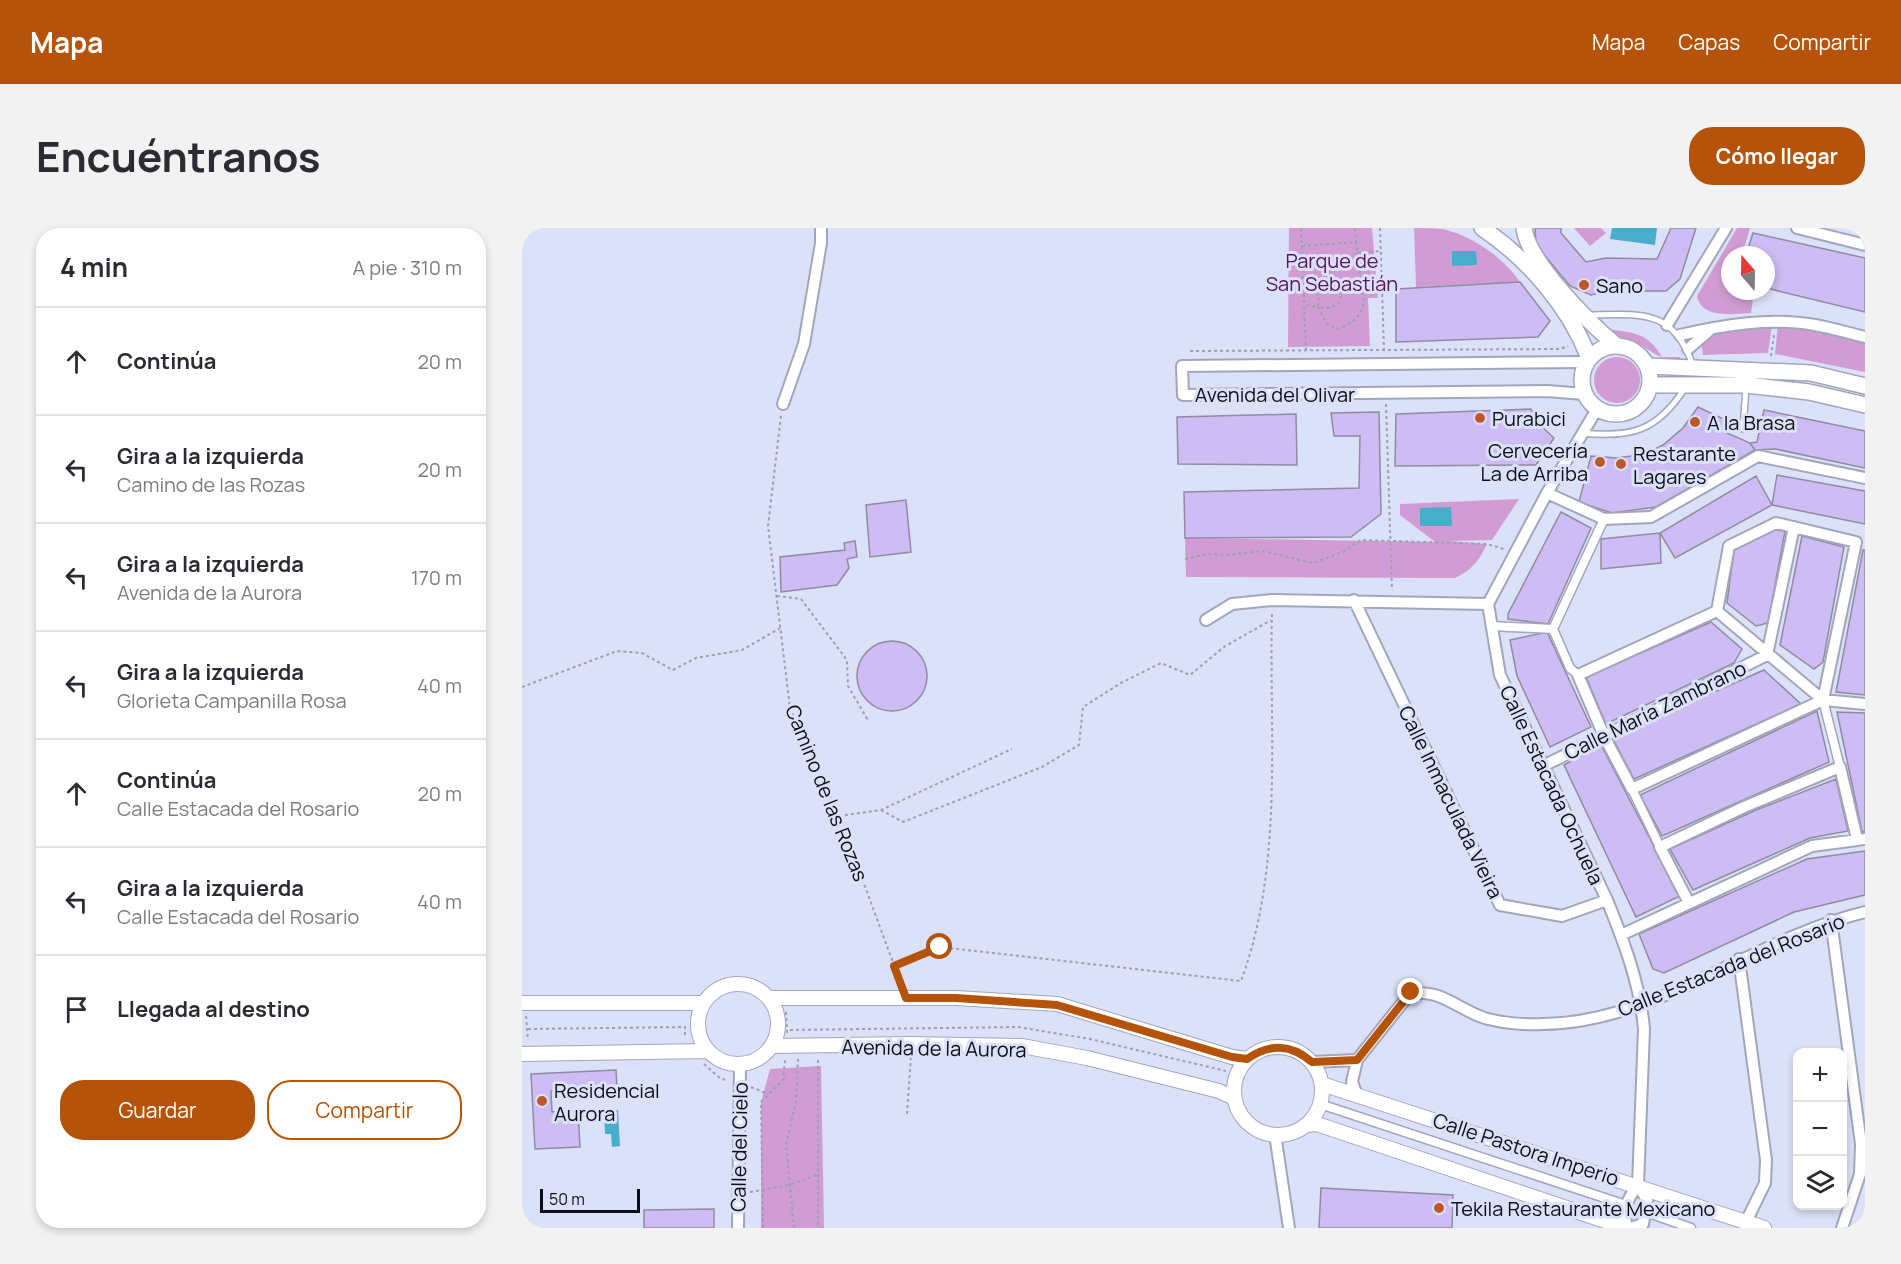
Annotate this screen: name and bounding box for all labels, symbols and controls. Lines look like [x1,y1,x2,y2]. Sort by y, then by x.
text: Mapa [30,23,103,61]
text: Mapa [1592,28,1645,56]
text: Capas [1678,28,1740,56]
text: Compartir [1773,28,1871,56]
text: Encuéntranos [36,127,321,185]
button: Cómo llegar [1689,127,1865,185]
north arrow [1721,246,1775,300]
park label: Parque de San Sebastián [1266,247,1398,297]
text: 4 min [60,249,128,285]
text: A pie · 310 m [353,254,462,281]
place label: Sano [1596,272,1643,299]
marker: Sano [1577,278,1591,292]
icon: ahead [60,345,93,378]
text: Continúa [117,346,217,376]
text: 20 m [417,348,462,375]
street label: Avenida del Olivar [1195,381,1355,408]
place label: Purabici [1492,405,1566,432]
place label: A la Brasa [1707,409,1795,436]
marker: Purabici [1473,411,1487,425]
marker: A la Brasa [1688,415,1702,429]
place label: Cervecería La de Arriba [1480,437,1588,487]
place label: Restarante Lagares [1633,440,1736,490]
text: Gira a la izquierda [117,441,304,471]
icon: left [60,453,93,486]
marker: Cervecería La de Arriba [1593,455,1607,469]
text: 20 m [417,456,462,483]
marker: Restarante Lagares [1614,457,1628,471]
text: Camino de las Rozas [117,471,305,498]
text: Gira a la izquierda [117,549,304,579]
icon: left [60,561,93,594]
text: 170 m [411,564,462,591]
text: Avenida de la Aurora [117,579,302,606]
street label: Calle María Zambrano [1560,654,1751,766]
text: Gira a la izquierda [117,657,304,687]
icon: left [60,669,93,702]
text: 40 m [417,672,462,699]
street label: Calle Estacada Ochuela [1494,681,1610,889]
text: Glorieta Campanilla Rosa [117,687,347,714]
street label: Camino de las Rozas [779,701,875,885]
street label: Calle Inmaculada Vieira [1393,701,1509,903]
text: Continúa [117,765,217,795]
icon: ahead [60,777,93,810]
text: 20 m [417,780,462,807]
text: Calle Estacada del Rosario [117,795,359,822]
text: Gira a la izquierda [117,873,304,903]
icon: left [60,885,93,918]
text: 40 m [417,888,462,915]
text: Calle Estacada del Rosario [117,903,359,930]
street label: Calle Estacada del Rosario [1614,907,1849,1023]
route start [926,933,952,959]
route end [1397,978,1423,1004]
icon: arrive [60,993,93,1026]
text: Llegada al destino [117,994,310,1024]
street label: Avenida de la Aurora [841,1033,1027,1063]
map controls [1793,1048,1847,1210]
button: + [1793,1048,1847,1102]
place label: Residencial Aurora [554,1077,660,1127]
button: Guardar [60,1080,255,1140]
button: Compartir [267,1080,462,1140]
street label: Calle del Cielo [724,1082,754,1212]
marker: Residencial Aurora [535,1094,549,1108]
button: − [1793,1102,1847,1156]
street label: Calle Pastora Imperio [1430,1106,1623,1192]
button: layers [1793,1156,1847,1210]
scale bar [540,1186,640,1214]
text: 50 m [549,1188,585,1210]
place label: Tekila Restaurante Mexicano [1451,1195,1716,1222]
marker: Tekila Restaurante Mexicano [1432,1201,1446,1215]

